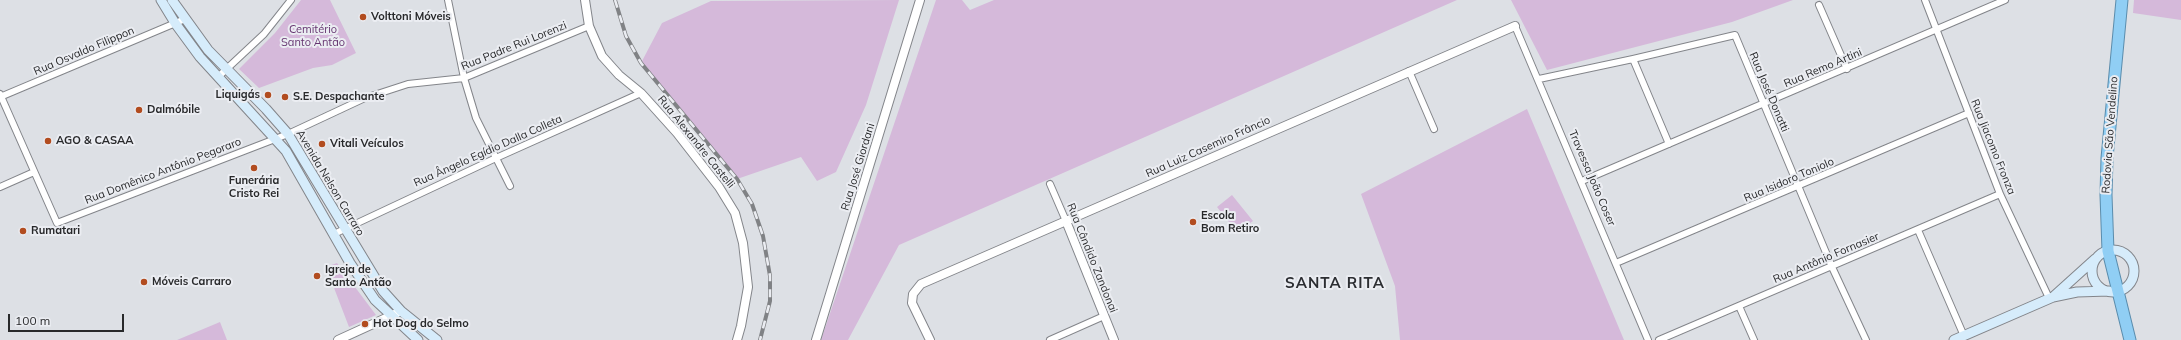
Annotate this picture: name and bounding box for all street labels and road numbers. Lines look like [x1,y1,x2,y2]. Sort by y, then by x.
street label: Rua Padre Rui Lorenzi [459,19,569,73]
street label: Rua Osvaldo Filippon [32,24,136,78]
street label: Rua Remo Artini [1782,46,1864,90]
street label: Rua José Donatti [1746,50,1792,134]
street label: Rodovia São Vendelino [2099,76,2121,194]
street label: Rua Alexandre Castelli [655,93,737,191]
street label: Rua Jiacomo Fronza [1968,97,2018,197]
street label: Rua Ângelo Egídio Dalla Colleta [412,112,564,190]
street label: Rua Luiz Casemiro Frâncio [1144,114,1272,180]
street label: Rua José Giordani [838,122,878,212]
street label: Avenida Nelson Carraro [293,128,367,238]
street label: Travessa João Coser [1566,128,1618,228]
street label: Rua Domênico Antônio Pegoraro [83,135,243,207]
street label: Rua Isidoro Toniolo [1742,155,1836,205]
street label: Rua Cândido Zandonai [1064,201,1120,315]
street label: Rua Antônio Fornasier [1771,230,1881,286]

